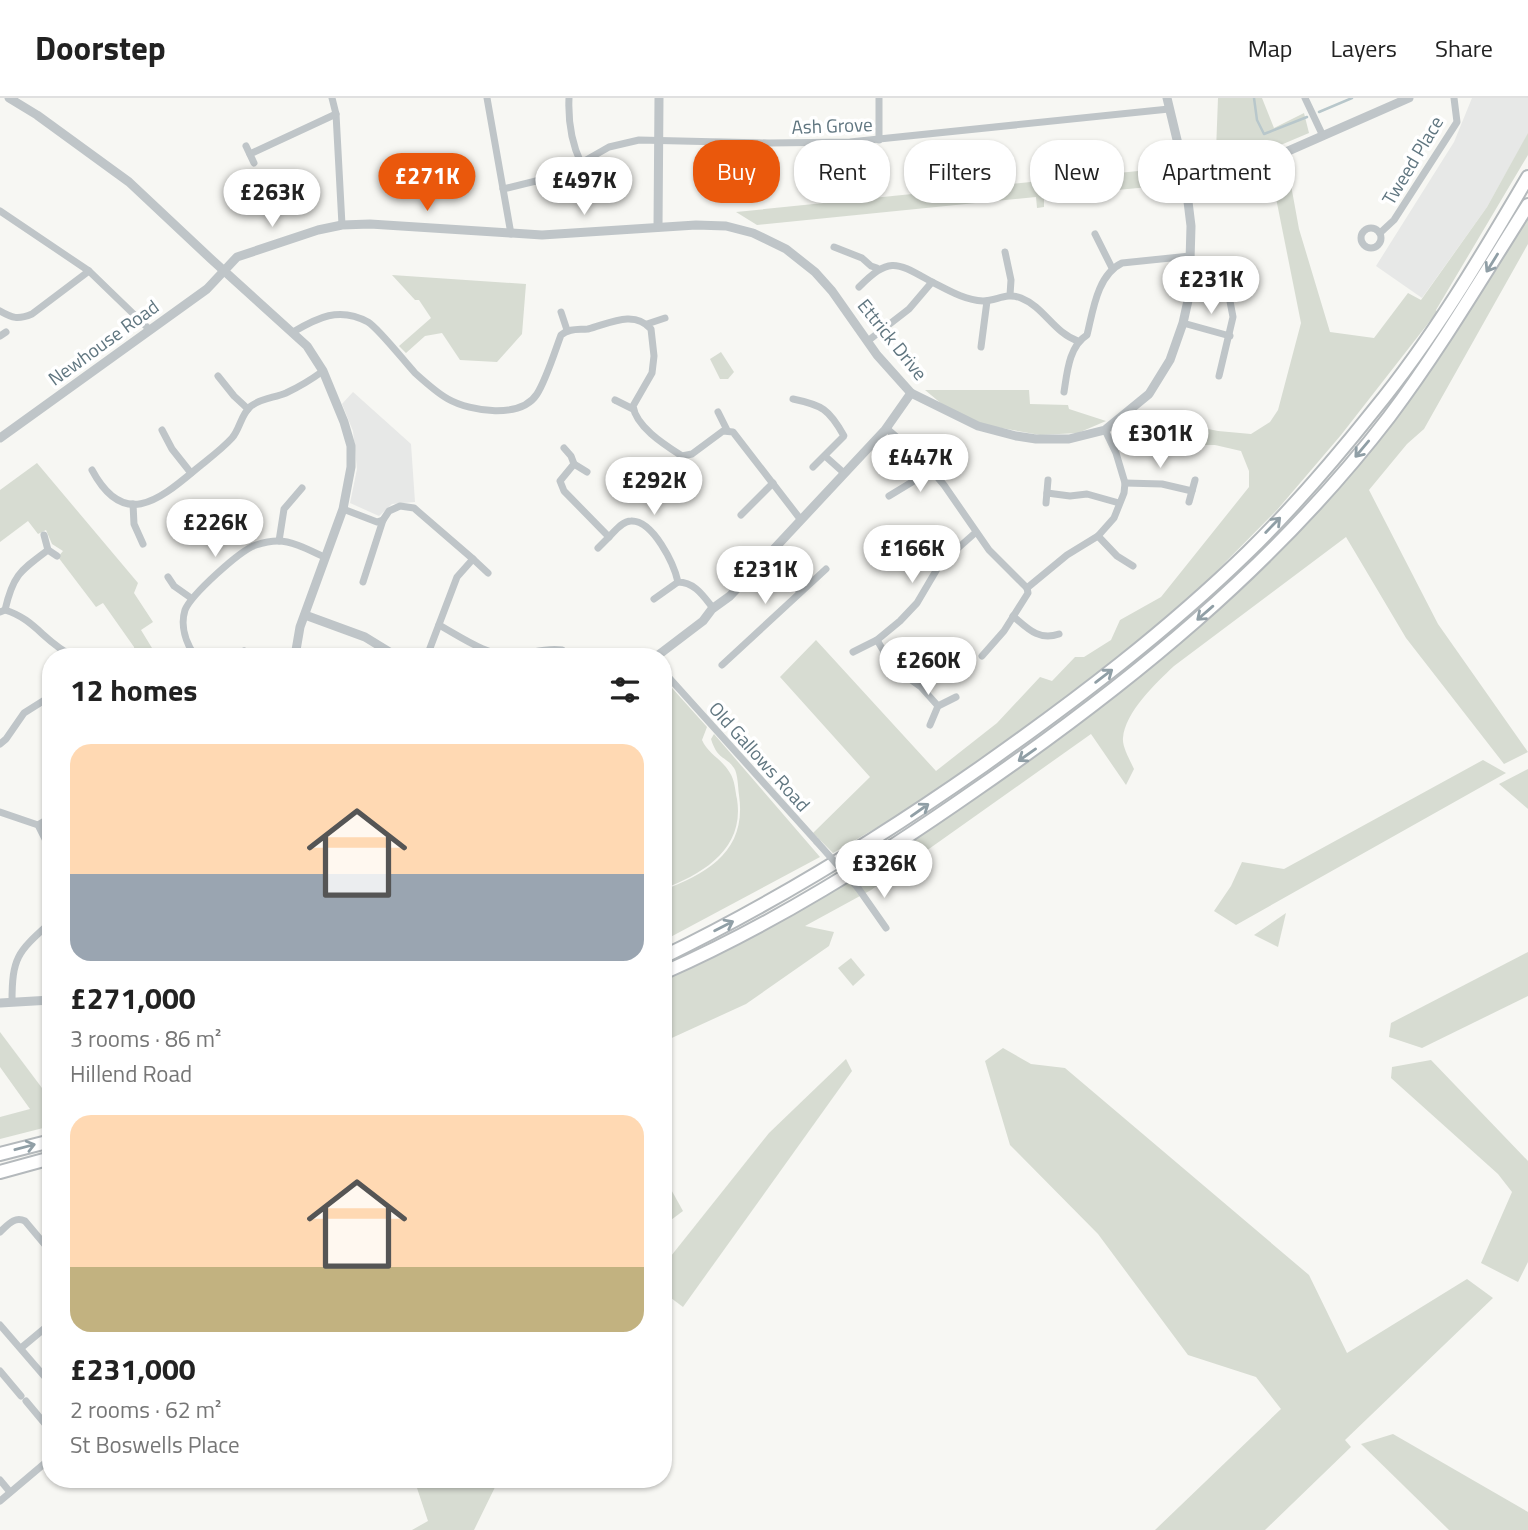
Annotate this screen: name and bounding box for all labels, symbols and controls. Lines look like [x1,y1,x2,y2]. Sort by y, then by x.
text: Doorstep [35,23,166,73]
text: Map [1248,30,1293,66]
text: Layers [1331,30,1397,66]
text: Share [1435,30,1493,66]
street label: Ash Grove [791,109,873,141]
street label: Tweed Place [1374,110,1450,210]
chip: Buy [693,140,780,203]
chip: Rent [794,140,890,203]
chip: Filters [904,140,1016,203]
chip: New [1030,140,1124,203]
chip: Apartment [1138,140,1295,203]
pin: £271K [378,153,476,213]
text: £271K [394,158,460,193]
pin: £497K [535,158,633,217]
text: £497K [551,162,617,197]
pin: £263K [223,170,321,229]
text: £263K [239,174,305,209]
one-way arrow [1485,252,1499,272]
pin: £231K [1162,256,1260,316]
text: £231K [1178,261,1244,296]
street label: Newhouse Road [42,292,164,392]
street label: Ettrick Drive [851,292,935,386]
pin: £301K [1111,410,1209,470]
text: £301K [1127,415,1193,450]
pin: £447K [871,434,969,494]
text: £447K [887,439,953,474]
one-way arrow [1354,439,1370,457]
pin: £292K [605,458,703,517]
text: £292K [621,462,687,497]
pin: £226K [166,500,264,559]
text: £226K [182,504,248,539]
one-way arrow [1265,517,1282,534]
pin: £166K [863,526,961,585]
text: £166K [879,530,945,565]
pin: £231K [716,546,814,606]
text: £231K [732,551,798,586]
one-way arrow [1197,605,1215,621]
pin: £260K [879,638,977,697]
text: £260K [895,642,961,677]
text: 12 homes [70,667,197,713]
one-way arrow [1094,669,1112,684]
icon: filters [606,671,644,709]
street label: Old Gallows Road [703,694,817,818]
one-way arrow [1018,748,1037,762]
icon: home [294,790,420,916]
one-way arrow [910,803,929,817]
pin: £326K [835,840,933,900]
text: £326K [851,845,917,880]
one-way arrow [713,918,734,932]
text: £271,000 [70,975,196,1021]
text: 3 rooms · 86 m² [70,1021,221,1056]
text: Hillend Road [70,1056,192,1091]
one-way arrow [14,1140,36,1153]
icon: home [294,1161,420,1287]
text: £231,000 [70,1346,196,1392]
text: 2 rooms · 62 m² [70,1392,221,1427]
text: St Boswells Place [70,1427,240,1462]

